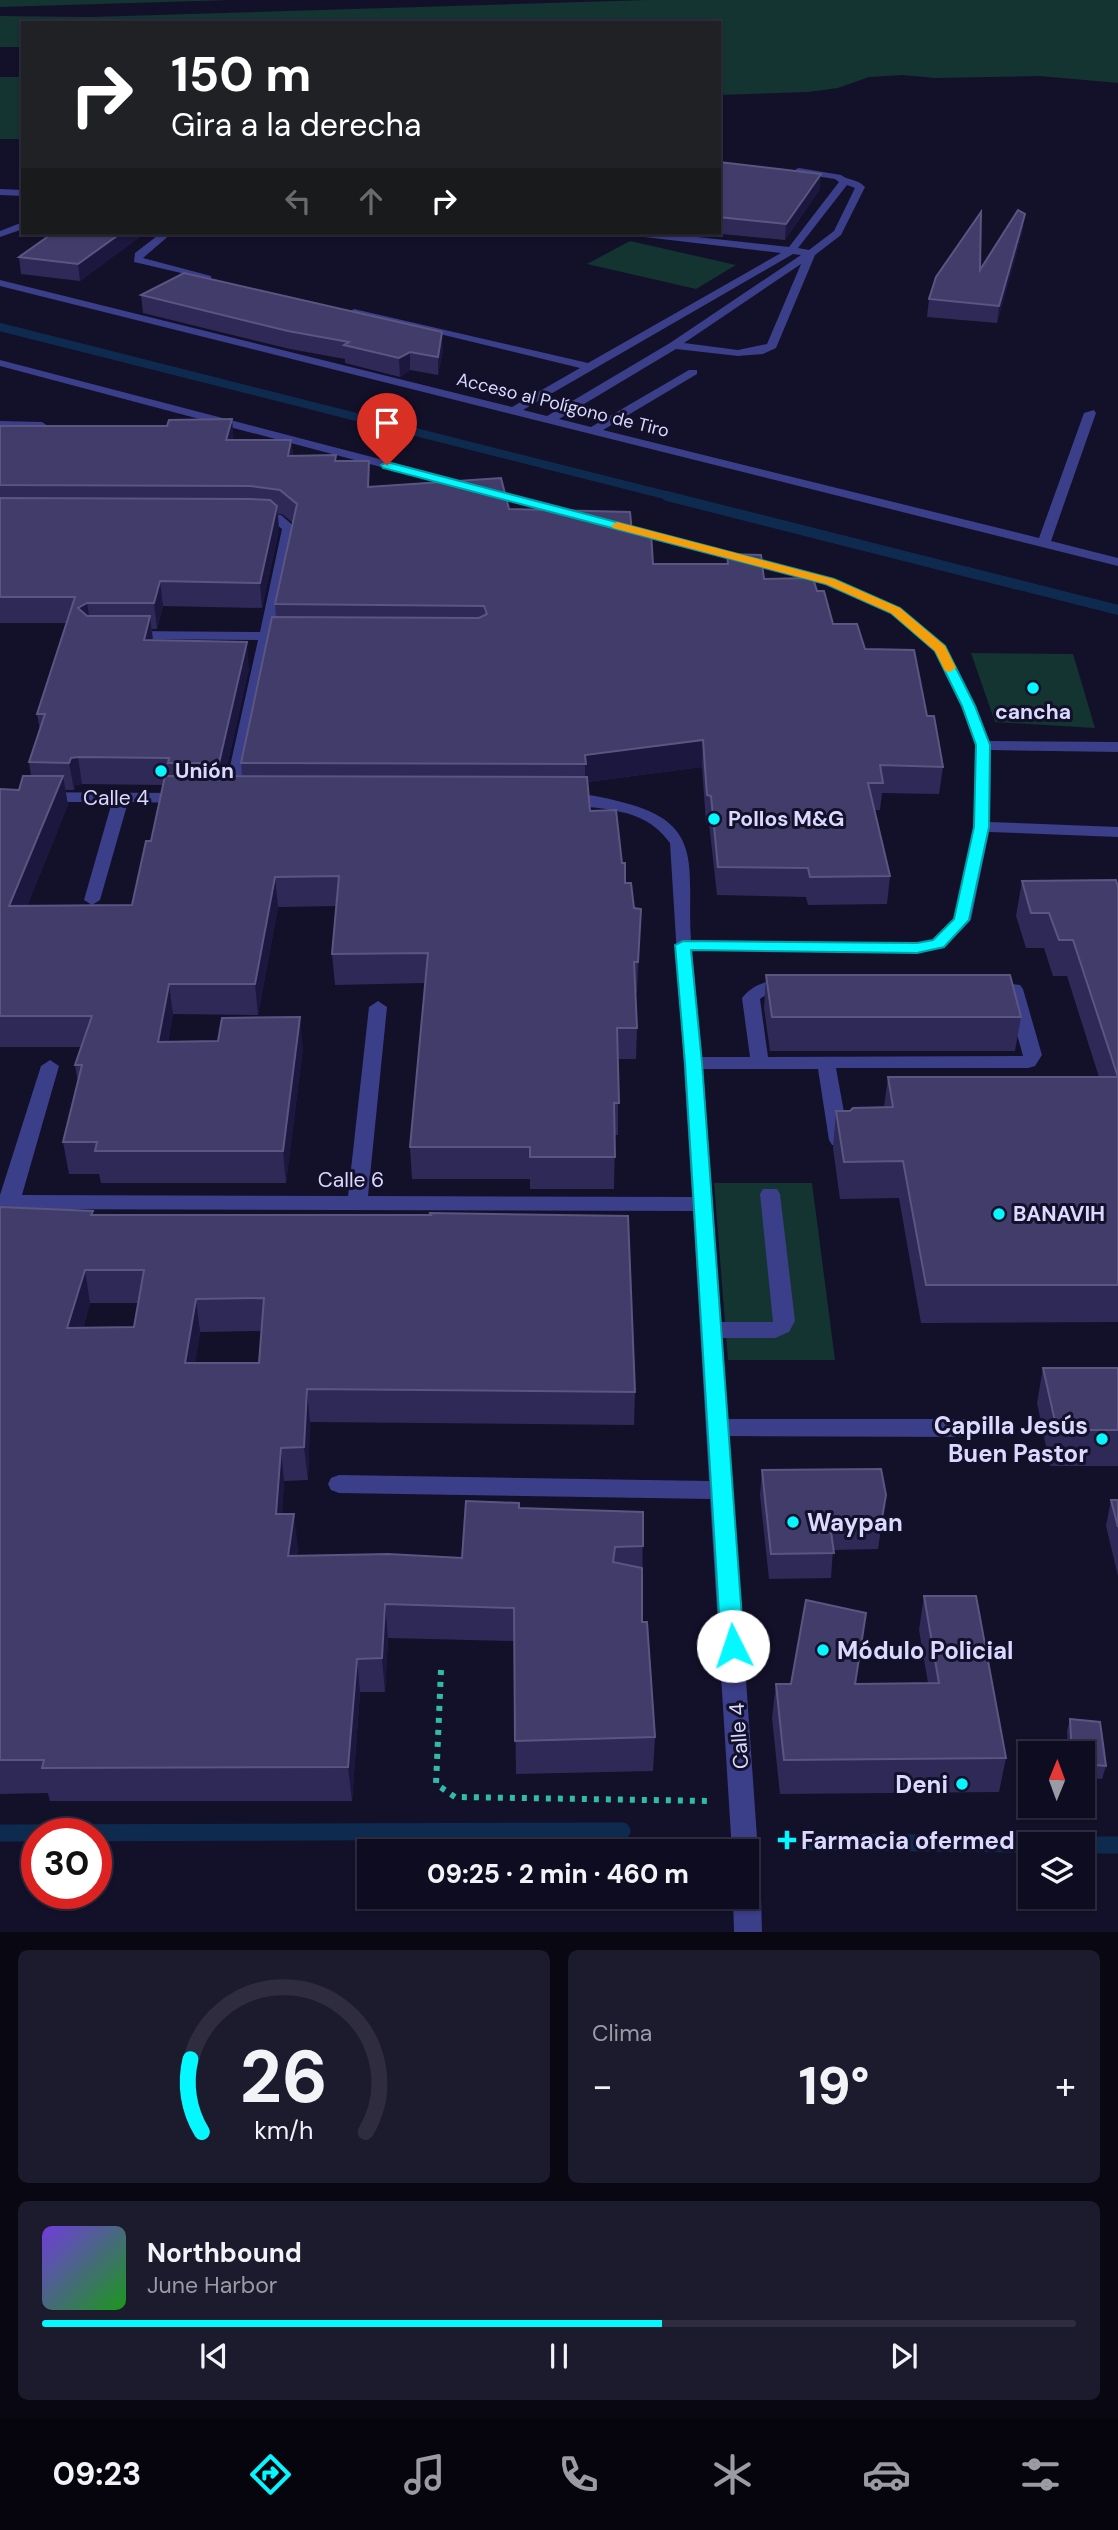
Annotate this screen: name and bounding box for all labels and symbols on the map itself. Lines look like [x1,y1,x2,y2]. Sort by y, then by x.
street label: Acceso al Polígono de Tiro [454,367,672,443]
pin [357,393,417,465]
marker: cancha [1025,680,1041,696]
place label: cancha [995,698,1071,726]
place label: Unión [175,757,234,785]
marker: Unión [153,763,169,779]
street label: Calle 4 [83,784,149,812]
place label: Pollos M&G [728,805,844,833]
marker: Pollos M&G [706,811,722,827]
street label: Calle 6 [318,1166,384,1194]
place label: BANAVIH [1013,1200,1105,1228]
marker: BANAVIH [991,1206,1007,1222]
place label: Capilla Jesús Buen Pastor [934,1410,1088,1469]
marker: Capilla Jesús Buen Pastor [1094,1431,1110,1447]
place label: Waypan [807,1507,903,1538]
marker: Waypan [785,1514,801,1530]
position arrow [696,1609,770,1683]
place label: Módulo Policial [837,1635,1013,1666]
marker: Módulo Policial [815,1642,831,1658]
street label: Calle 4 [723,1702,755,1770]
north arrow [1018,1741,1096,1818]
place label: Deni [895,1769,948,1800]
marker: Deni [954,1776,970,1792]
speed limit sign: 30 [21,1818,112,1909]
place label: Farmacia ofermed [801,1825,1015,1856]
marker: Farmacia ofermed [779,1832,795,1848]

